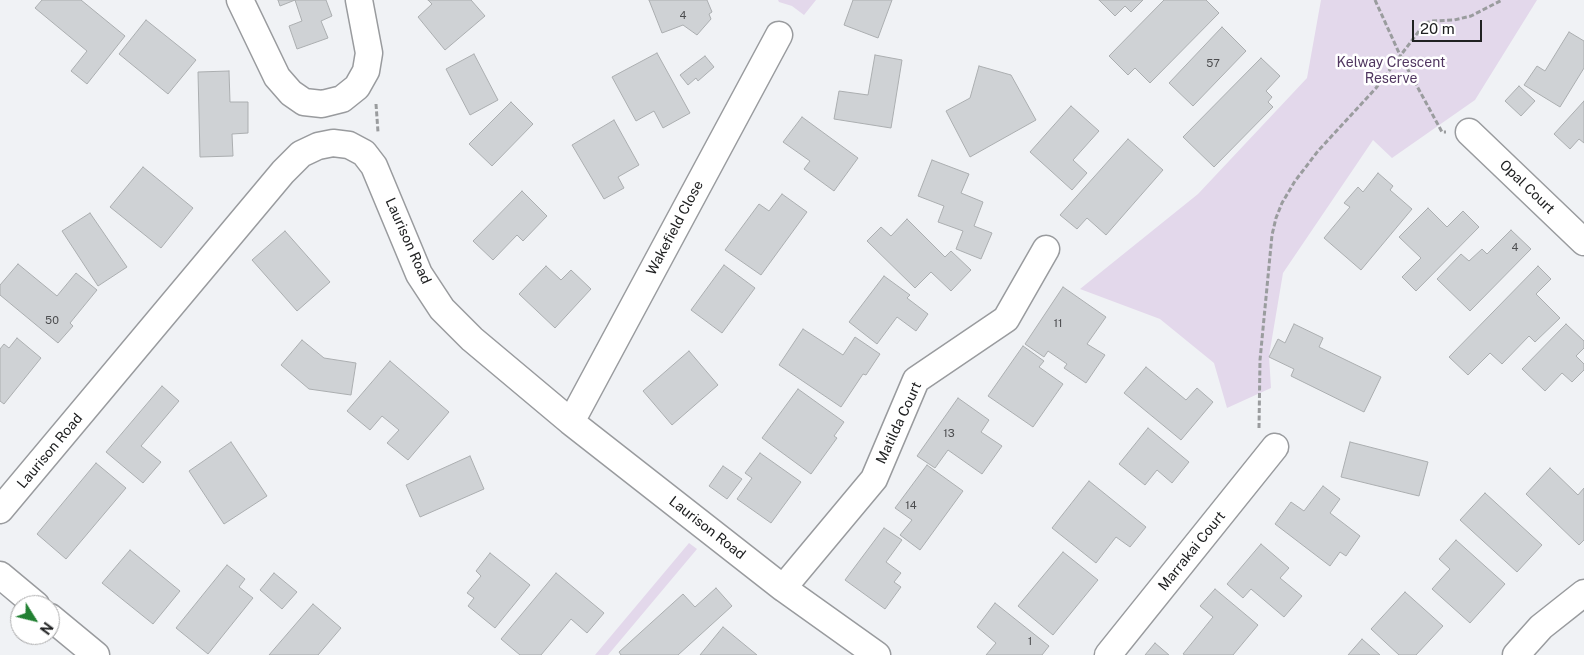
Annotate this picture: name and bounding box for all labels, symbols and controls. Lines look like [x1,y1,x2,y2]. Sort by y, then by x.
house number: 4 [680,9,686,23]
scale bar [1414,10,1484,42]
text: 20 m [1420,20,1455,37]
park label: Kelway Crescent Reserve [1337,55,1445,88]
house number: 57 [1206,57,1220,71]
street label: Opal Court [1496,157,1558,217]
street label: Wakefield Close [643,178,707,278]
street label: Laurison Road [382,195,434,287]
house number: 4 [1512,241,1518,255]
house number: 50 [45,314,59,328]
house number: 11 [1054,317,1062,331]
street label: Matilda Court [873,379,925,467]
street label: Laurison Road [14,410,86,492]
house number: 13 [943,427,955,441]
street label: Laurison Road [665,493,749,563]
house number: 14 [905,499,917,513]
street label: Marrakai Court [1155,508,1229,594]
north arrow [10,595,60,645]
text: N [37,619,56,637]
house number: 1 [1028,635,1032,649]

